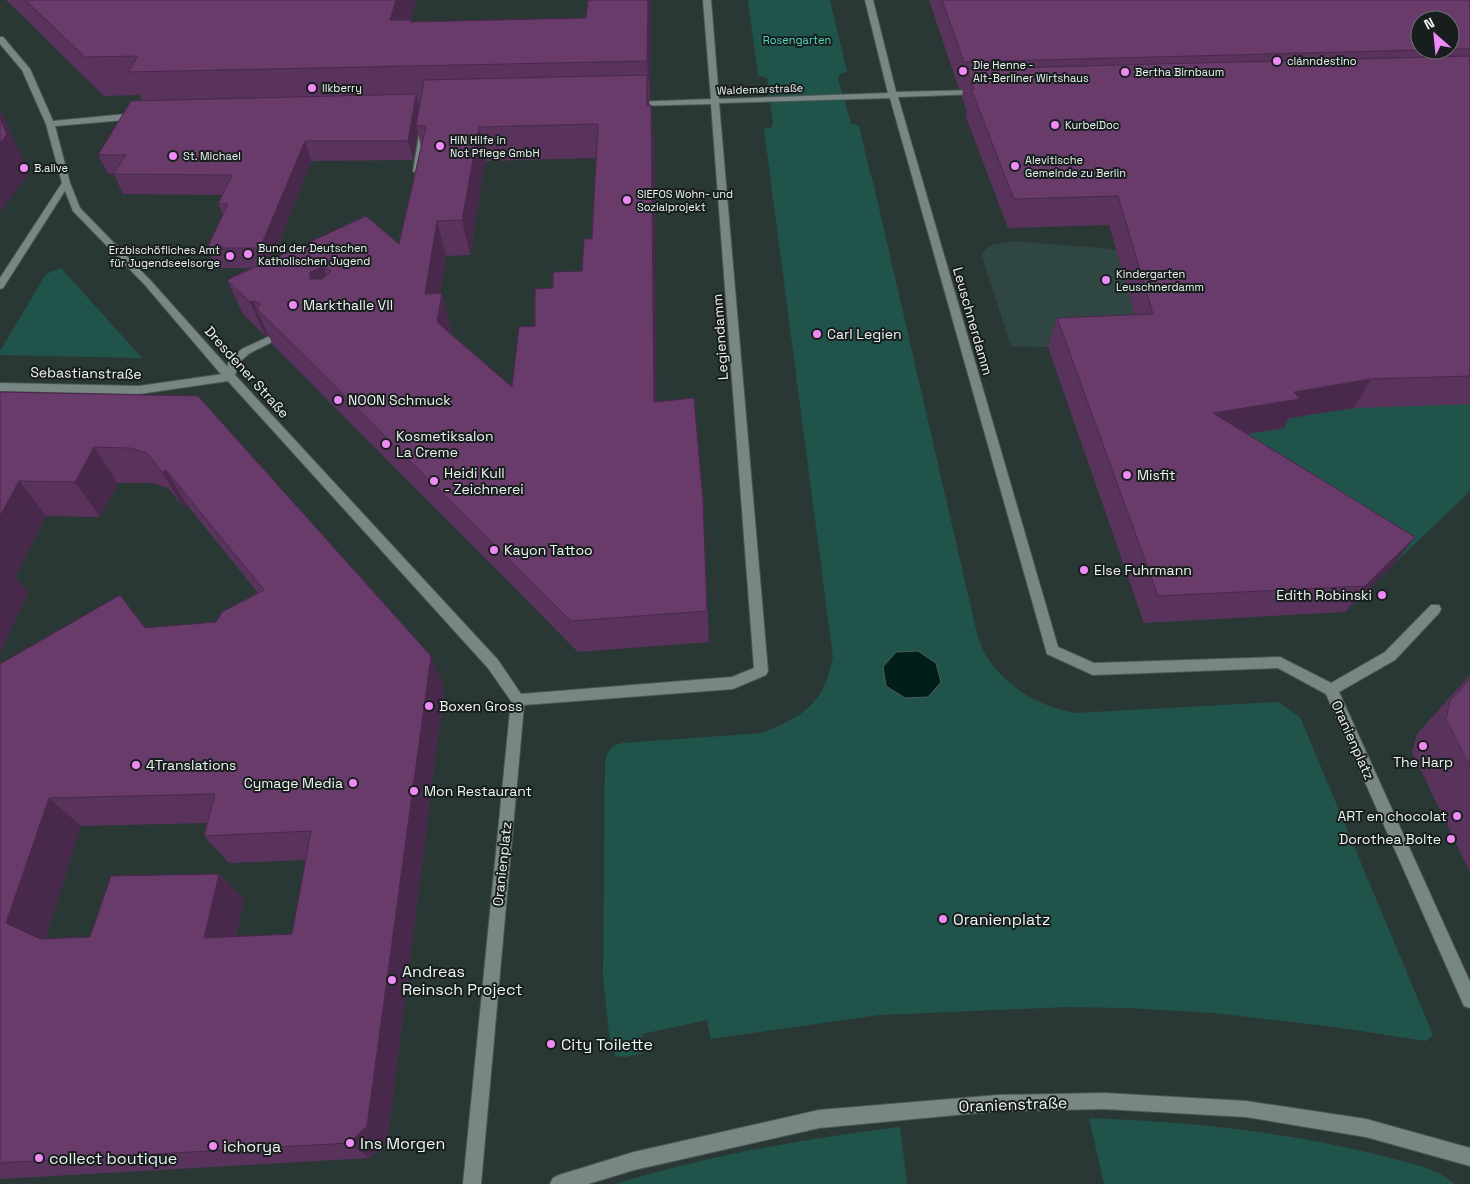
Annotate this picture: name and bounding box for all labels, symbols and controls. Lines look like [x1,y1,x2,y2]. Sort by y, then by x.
north arrow [1410,10,1460,60]
text: N [1421,13,1437,34]
park label: Rosengarten [763,33,831,47]
place label: clánndestino [1287,54,1357,68]
marker: clánndestino [1271,55,1283,67]
place label: Die Henne - Alt-Berliner Wirtshaus [973,58,1089,85]
marker: Die Henne - Alt-Berliner Wirtshaus [957,65,969,77]
place label: Bertha Birnbaum [1135,65,1224,79]
marker: Bertha Birnbaum [1119,66,1131,78]
street label: Waldemarstraße [717,80,803,98]
place label: Ilkberry [322,81,362,95]
marker: Ilkberry [306,82,318,94]
place label: KurbelDoc [1065,118,1119,132]
marker: KurbelDoc [1049,119,1061,131]
place label: HiN Hilfe in Not Pflege GmbH [450,133,540,160]
marker: HiN Hilfe in Not Pflege GmbH [434,140,446,152]
place label: St. Michael [183,149,241,163]
marker: St. Michael [167,150,179,162]
place label: Alevitische Gemeinde zu Berlin [1025,153,1126,180]
marker: Alevitische Gemeinde zu Berlin [1009,160,1021,172]
place label: B.alive [34,161,68,175]
marker: B.alive [18,162,30,174]
place label: SIEFOS Wohn- und Sozialprojekt [637,187,733,214]
marker: SIEFOS Wohn- und Sozialprojekt [621,194,633,206]
place label: Bund der Deutschen Katholischen Jugend [258,241,370,268]
place label: Erzbischöfliches Amt für Jugendseelsorge [109,243,220,270]
marker: Bund der Deutschen Katholischen Jugend [242,248,254,260]
marker: Erzbischöfliches Amt für Jugendseelsorge [224,250,236,262]
street label: Leuschnerdamm [949,265,997,377]
place label: Kindergarten Leuschnerdamm [1116,267,1204,294]
marker: Kindergarten Leuschnerdamm [1100,274,1112,286]
street label: Legiendamm [708,293,732,381]
place label: Markthalle VII [303,296,393,314]
marker: Markthalle VII [287,299,299,311]
street label: Dresdener Straße [201,322,293,422]
place label: Carl Legien [827,325,902,343]
marker: Carl Legien [811,328,823,340]
street label: Sebastianstraße [30,363,142,383]
place label: NOON Schmuck [348,391,451,409]
marker: NOON Schmuck [332,394,344,406]
place label: Kosmetiksalon La Creme [396,427,494,461]
marker: Kosmetiksalon La Creme [380,438,392,450]
place label: Heidi Kull - Zeichnerei [444,464,524,498]
place label: Misfit [1137,466,1175,484]
marker: Misfit [1121,469,1133,481]
marker: Heidi Kull - Zeichnerei [428,475,440,487]
place label: Kayon Tattoo [504,541,593,559]
marker: Kayon Tattoo [488,544,500,556]
place label: Else Fuhrmann [1094,561,1192,579]
marker: Else Fuhrmann [1078,564,1090,576]
place label: Edith Robinski [1276,586,1372,604]
marker: Edith Robinski [1376,589,1388,601]
place label: Boxen Gross [439,697,522,715]
street label: Oranienplatz [1327,697,1379,783]
marker: Boxen Gross [423,700,435,712]
marker: The Harp [1417,740,1429,752]
place label: The Harp [1393,753,1453,771]
place label: 4Translations [146,756,237,774]
marker: 4Translations [130,759,142,771]
place label: Cymage Media [244,774,343,792]
marker: Cymage Media [347,777,359,789]
place label: Mon Restaurant [424,782,532,800]
marker: Mon Restaurant [408,785,420,797]
place label: ART en chocolat [1337,807,1447,825]
marker: ART en chocolat [1451,810,1463,822]
street label: Oranienplatz [489,821,515,907]
place label: Dorothea Bolte [1339,830,1441,848]
marker: Dorothea Bolte [1445,833,1457,845]
place label: Oranienplatz [953,909,1050,930]
marker: Oranienplatz [937,913,949,925]
place label: Andreas Reinsch Project [402,961,523,1000]
marker: Andreas Reinsch Project [386,974,398,986]
place label: City Toilette [561,1034,653,1055]
marker: City Toilette [545,1038,557,1050]
street label: Oranienstraße [958,1092,1068,1117]
place label: Ins Morgen [360,1133,445,1154]
place label: ichorya [223,1136,281,1157]
marker: Ins Morgen [344,1137,356,1149]
marker: ichorya [207,1140,219,1152]
place label: collect boutique [49,1148,177,1169]
marker: collect boutique [33,1152,45,1164]

